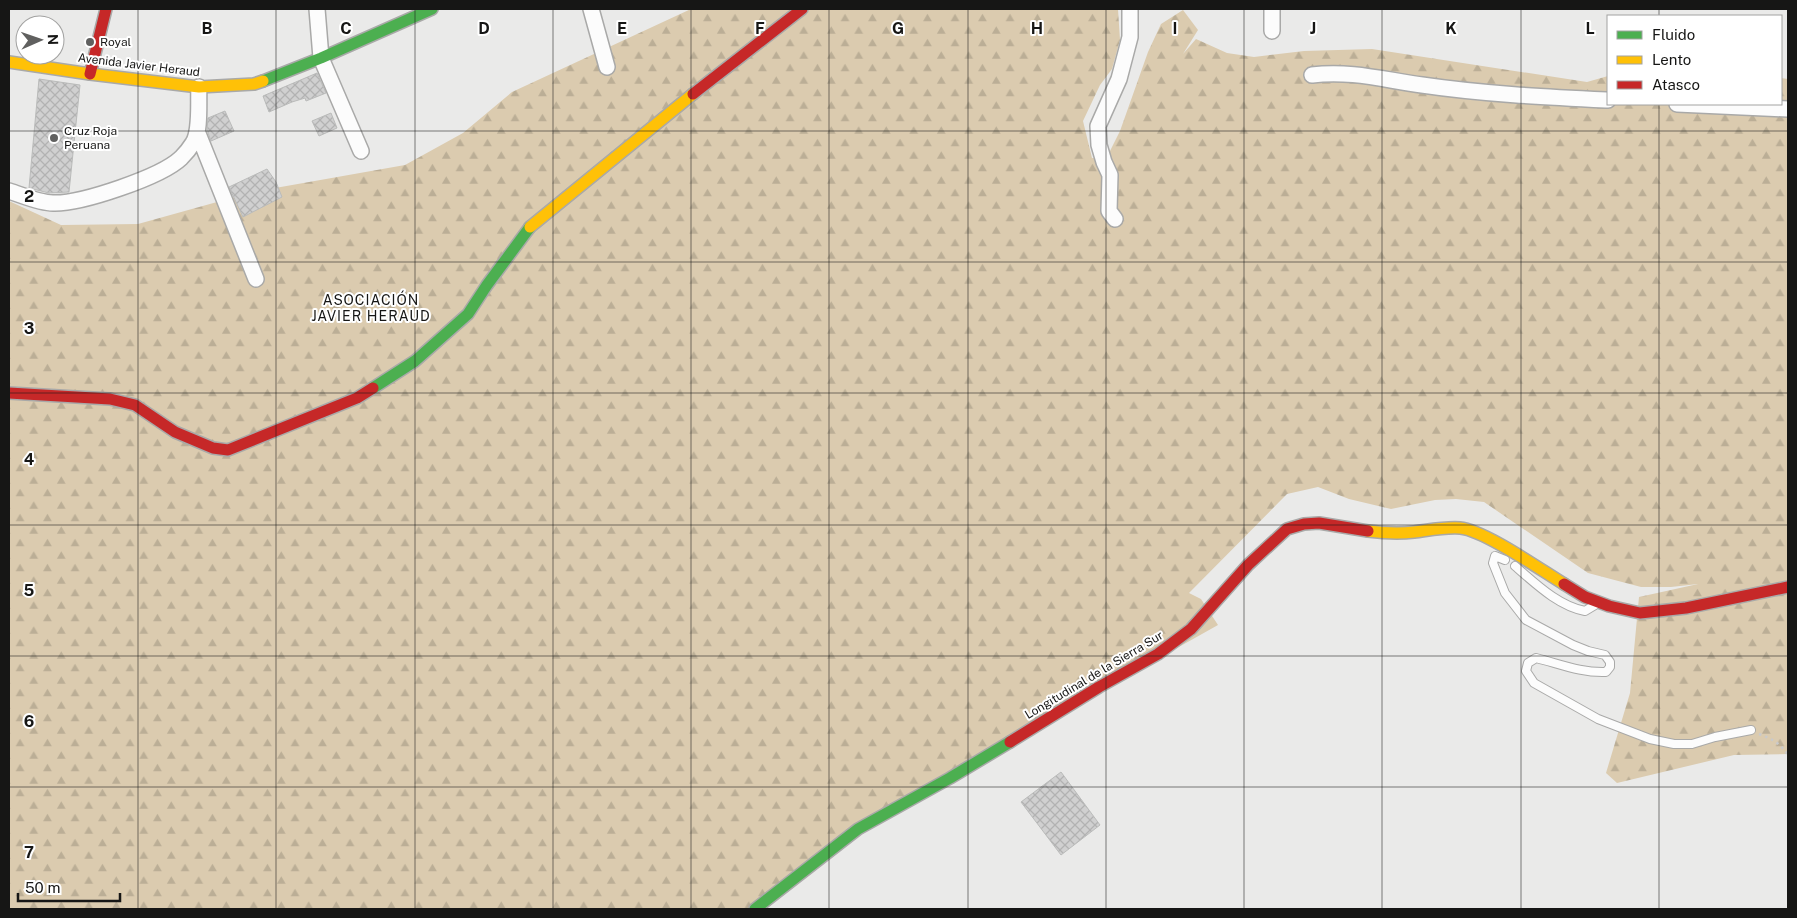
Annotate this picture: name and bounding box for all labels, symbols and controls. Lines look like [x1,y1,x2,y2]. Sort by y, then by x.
north arrow [15,15,65,65]
legend [1607,15,1782,105]
text: B [202,19,213,38]
text: C [340,19,352,38]
text: D [478,19,490,38]
text: E [617,19,627,38]
text: F [755,19,765,38]
text: G [892,19,904,38]
text: H [1031,19,1043,38]
text: I [1173,19,1177,38]
text: J [1310,19,1316,38]
text: K [1445,19,1457,38]
text: L [1585,19,1595,38]
text: Fluido [1652,26,1695,43]
text: N [45,34,61,45]
place label: Royal [100,35,132,49]
marker: Royal [84,36,96,48]
street label: Avenida Javier Heraud [77,51,201,79]
text: Lento [1652,51,1691,68]
text: Atasco [1652,76,1700,93]
place label: Cruz Roja Peruana [64,124,117,152]
marker: Cruz Roja Peruana [48,132,60,144]
text: 2 [24,187,34,206]
district label: ASOCIACIÓN JAVIER HERAUD [311,290,431,324]
text: 3 [24,319,34,338]
text: 4 [24,450,35,469]
text: 5 [24,581,35,600]
street label: Longitudinal de la Sierra Sur [1022,628,1166,722]
text: 6 [24,712,34,731]
text: 7 [24,843,34,862]
scale bar [18,870,120,902]
text: 50 m [25,879,60,896]

